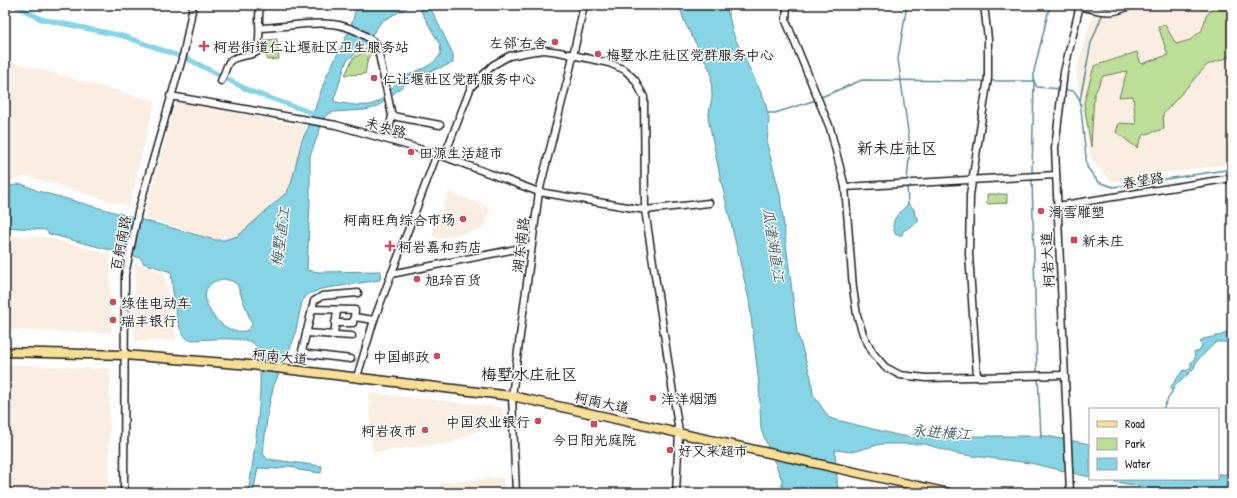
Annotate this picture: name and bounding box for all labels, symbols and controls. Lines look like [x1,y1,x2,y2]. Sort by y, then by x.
place label: 左邻˙右舍 [489,33,547,52]
place label: 柯岩街道仁让堰社区卫生服务站 [213,37,409,56]
marker: 左邻˙右舍 [550,37,560,47]
marker: 柯岩街道仁让堰社区卫生服务站 [198,40,210,52]
place label: 梅墅水庄社区党群服务中心 [606,45,774,64]
marker: 梅墅水庄社区党群服务中心 [593,49,603,59]
place label: 仁让堰社区党群服务中心 [382,69,536,88]
marker: 仁让堰社区党群服务中心 [369,73,379,83]
street label: 未央路 [363,112,409,142]
district label: 新未庄社区 [857,137,937,159]
place label: 田源生活超市 [419,143,503,162]
marker: 田源生活超市 [406,147,416,157]
street label: 春望路 [1121,167,1165,193]
place label: 滑雪雕塑 [1049,202,1105,221]
water label: 梅墅直江 [265,205,295,268]
water label: 瓜渚湖直江 [758,206,790,285]
marker: 滑雪雕塑 [1036,206,1046,216]
place label: 柯南旺角综合市场 [343,210,455,229]
street label: 百舸南路 [105,214,135,272]
marker: 柯南旺角综合市场 [458,214,468,224]
street label: 湖东南路 [507,216,533,274]
place label: 新未庄 [1082,231,1124,250]
street label: 柯岩大道 [1036,232,1058,288]
marker: 新未庄 [1069,235,1079,245]
place label: 柯岩嘉和药店 [398,237,482,256]
marker: 柯岩嘉和药店 [385,241,395,251]
place label: 旭玲百货 [425,270,481,289]
marker: 旭玲百货 [412,274,422,284]
place label: 绿佳电动车 [121,293,191,312]
marker: 绿佳电动车 [108,297,118,307]
place label: 瑞丰银行 [120,311,177,330]
marker: 瑞丰银行 [108,315,118,325]
street label: 柯南大道 [251,344,309,368]
place label: 中国邮政 [373,347,429,366]
marker: 中国邮政 [432,351,442,361]
district label: 梅墅水庄社区 [481,363,577,385]
street label: 柯南大道 [573,387,631,417]
place label: 洋洋烟酒 [661,389,717,408]
marker: 洋洋烟酒 [648,393,658,403]
legend [1089,408,1219,480]
place label: 中国农业银行 [446,412,530,431]
text: Road [1125,415,1145,432]
marker: 中国农业银行 [533,416,543,426]
marker: 今日阳光庭院 [589,419,599,429]
water label: 永进横江 [910,419,973,445]
place label: 柯岩夜市 [361,421,417,440]
marker: 柯岩夜市 [420,425,430,435]
place label: 今日阳光庭院 [552,430,636,449]
text: Park [1125,435,1145,452]
place label: 好又来超市 [678,441,748,460]
marker: 好又来超市 [665,445,675,455]
text: Water [1125,455,1151,472]

